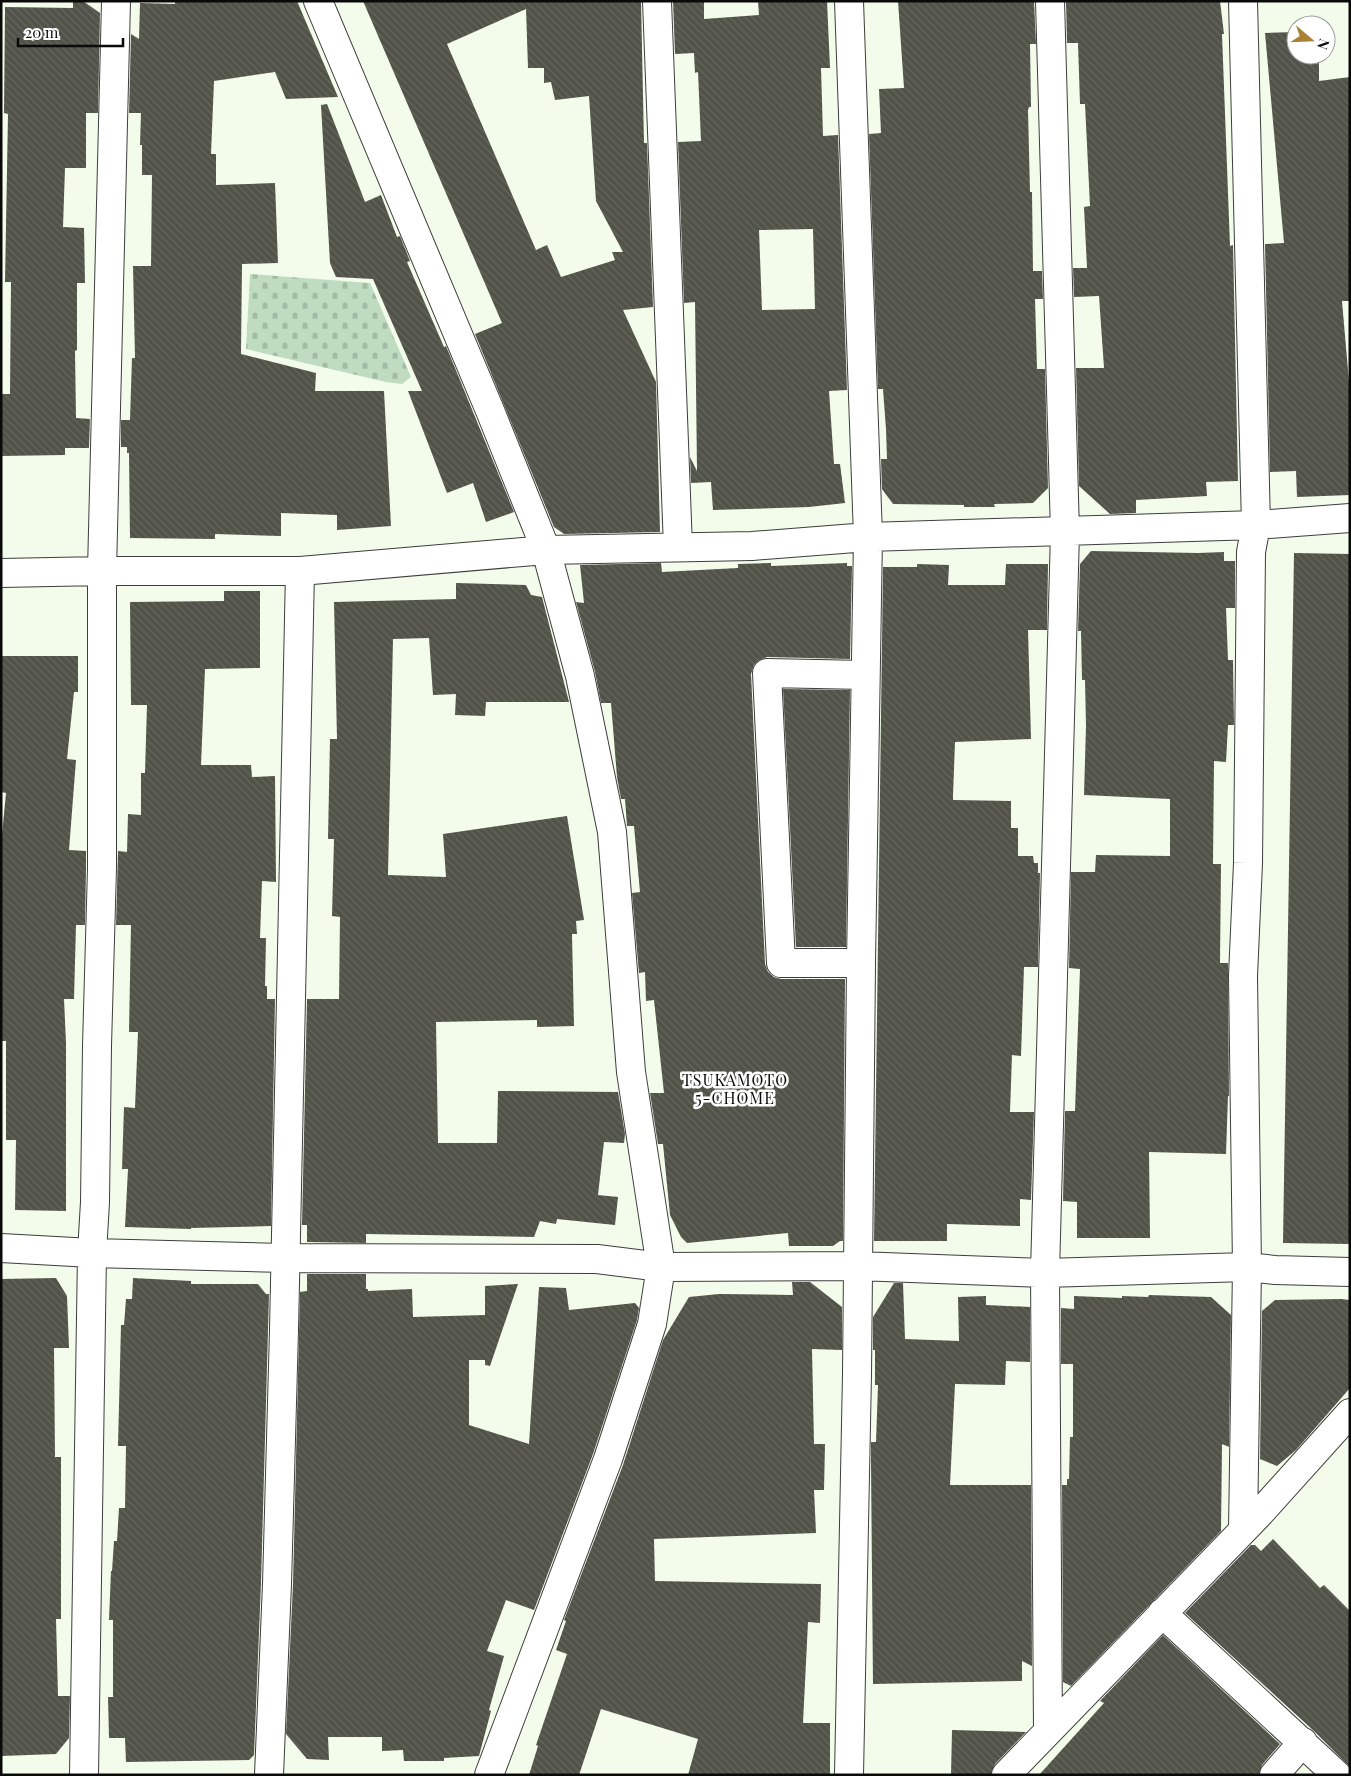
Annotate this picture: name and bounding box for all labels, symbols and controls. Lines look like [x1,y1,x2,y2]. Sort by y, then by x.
scale bar [18,15,122,47]
north arrow [1286,15,1336,65]
text: 20 m [25,22,59,42]
text: N [1313,37,1334,52]
district label: TSUKAMOTO 5-CHOME [682,1069,788,1108]

